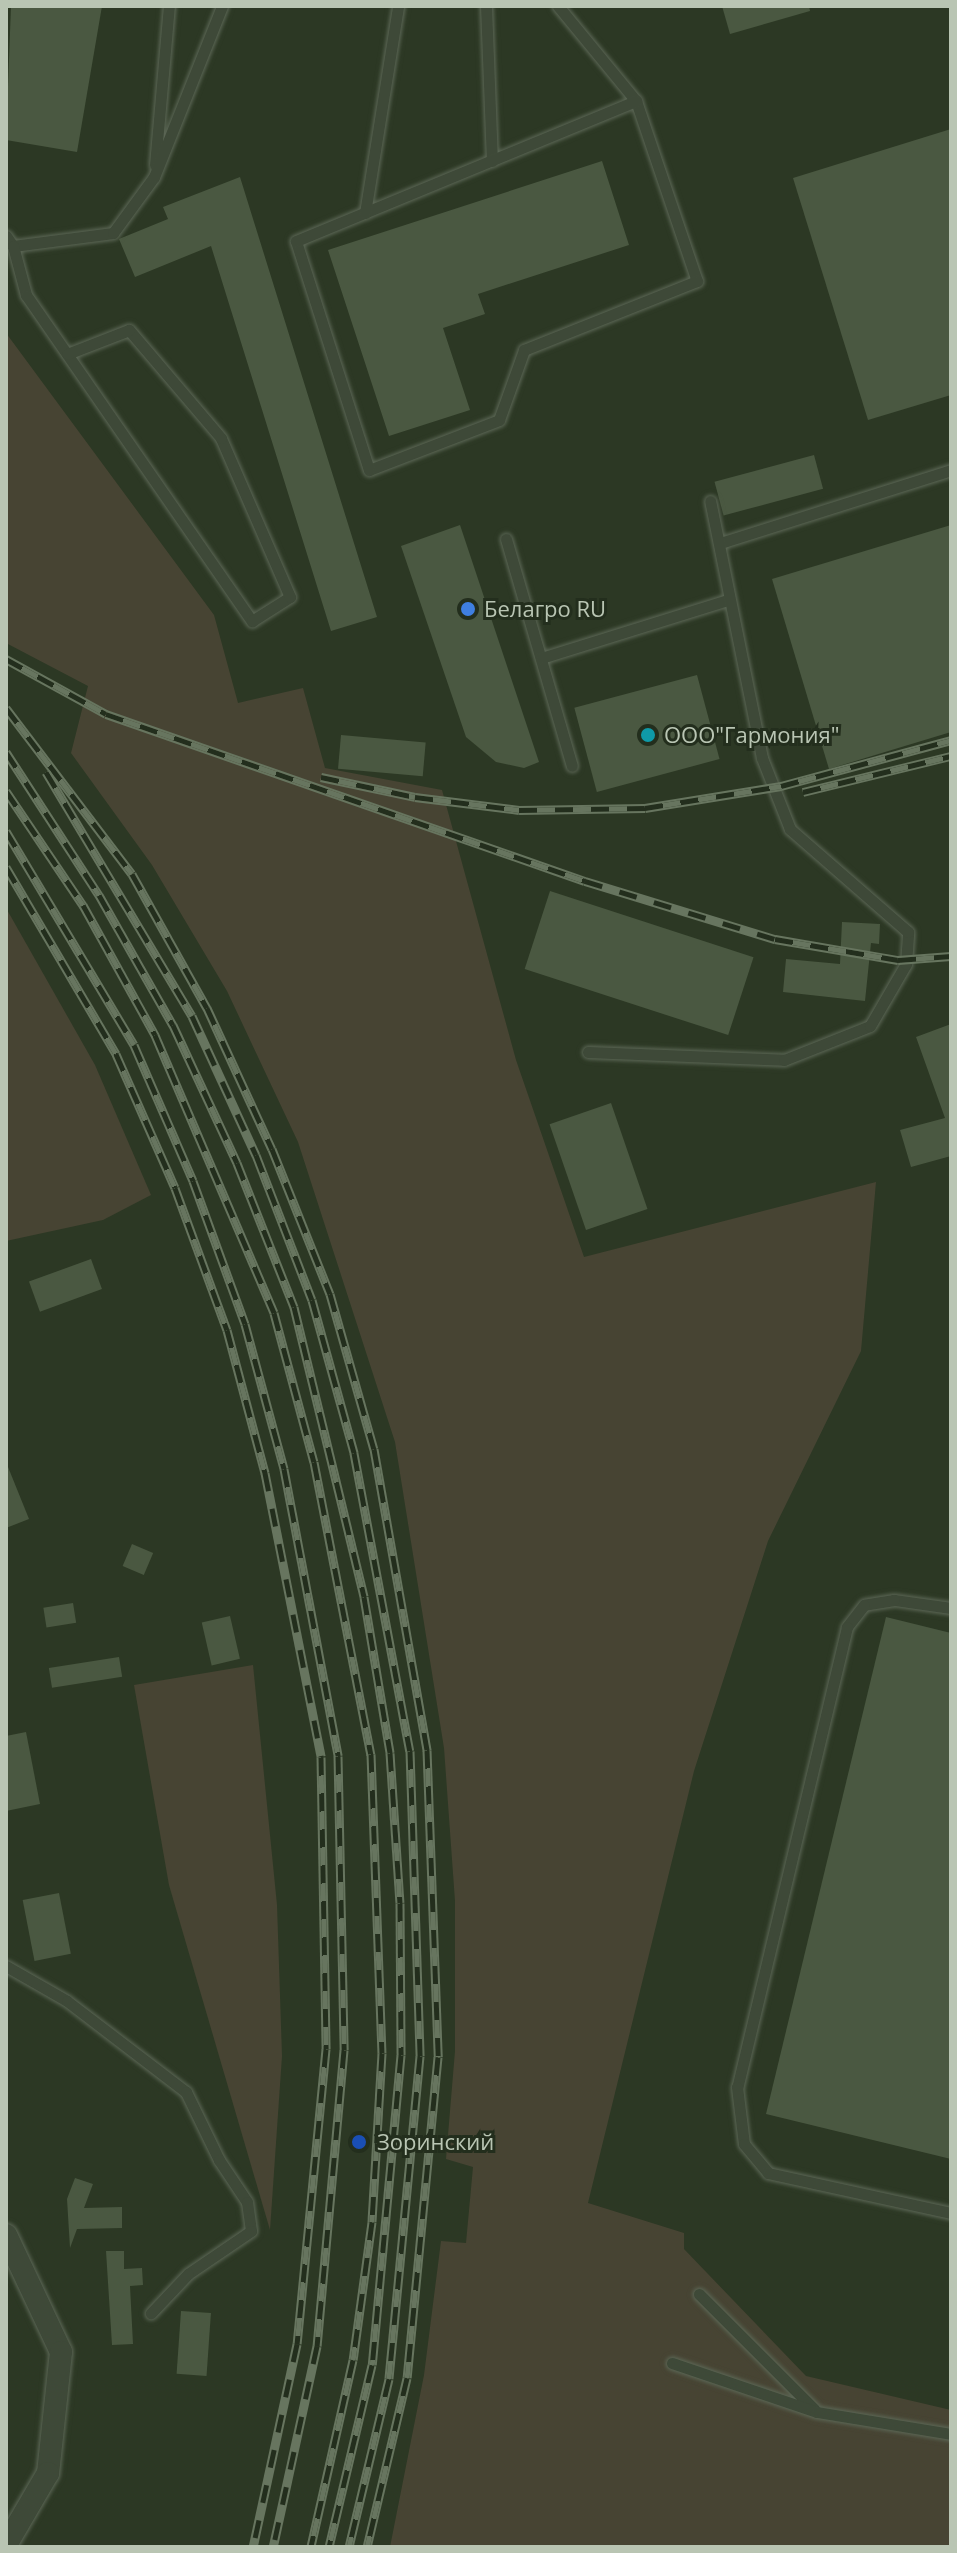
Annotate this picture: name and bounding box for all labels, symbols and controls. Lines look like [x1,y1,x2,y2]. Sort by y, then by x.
place label: Белагро RU [484,596,606,622]
marker: Белагро RU [459,600,477,618]
place label: ООО"Гармония" [664,722,839,748]
marker: ООО"Гармония" [639,726,657,744]
place label: Зоринский [377,2129,494,2155]
marker: Зоринский [348,2131,370,2153]

